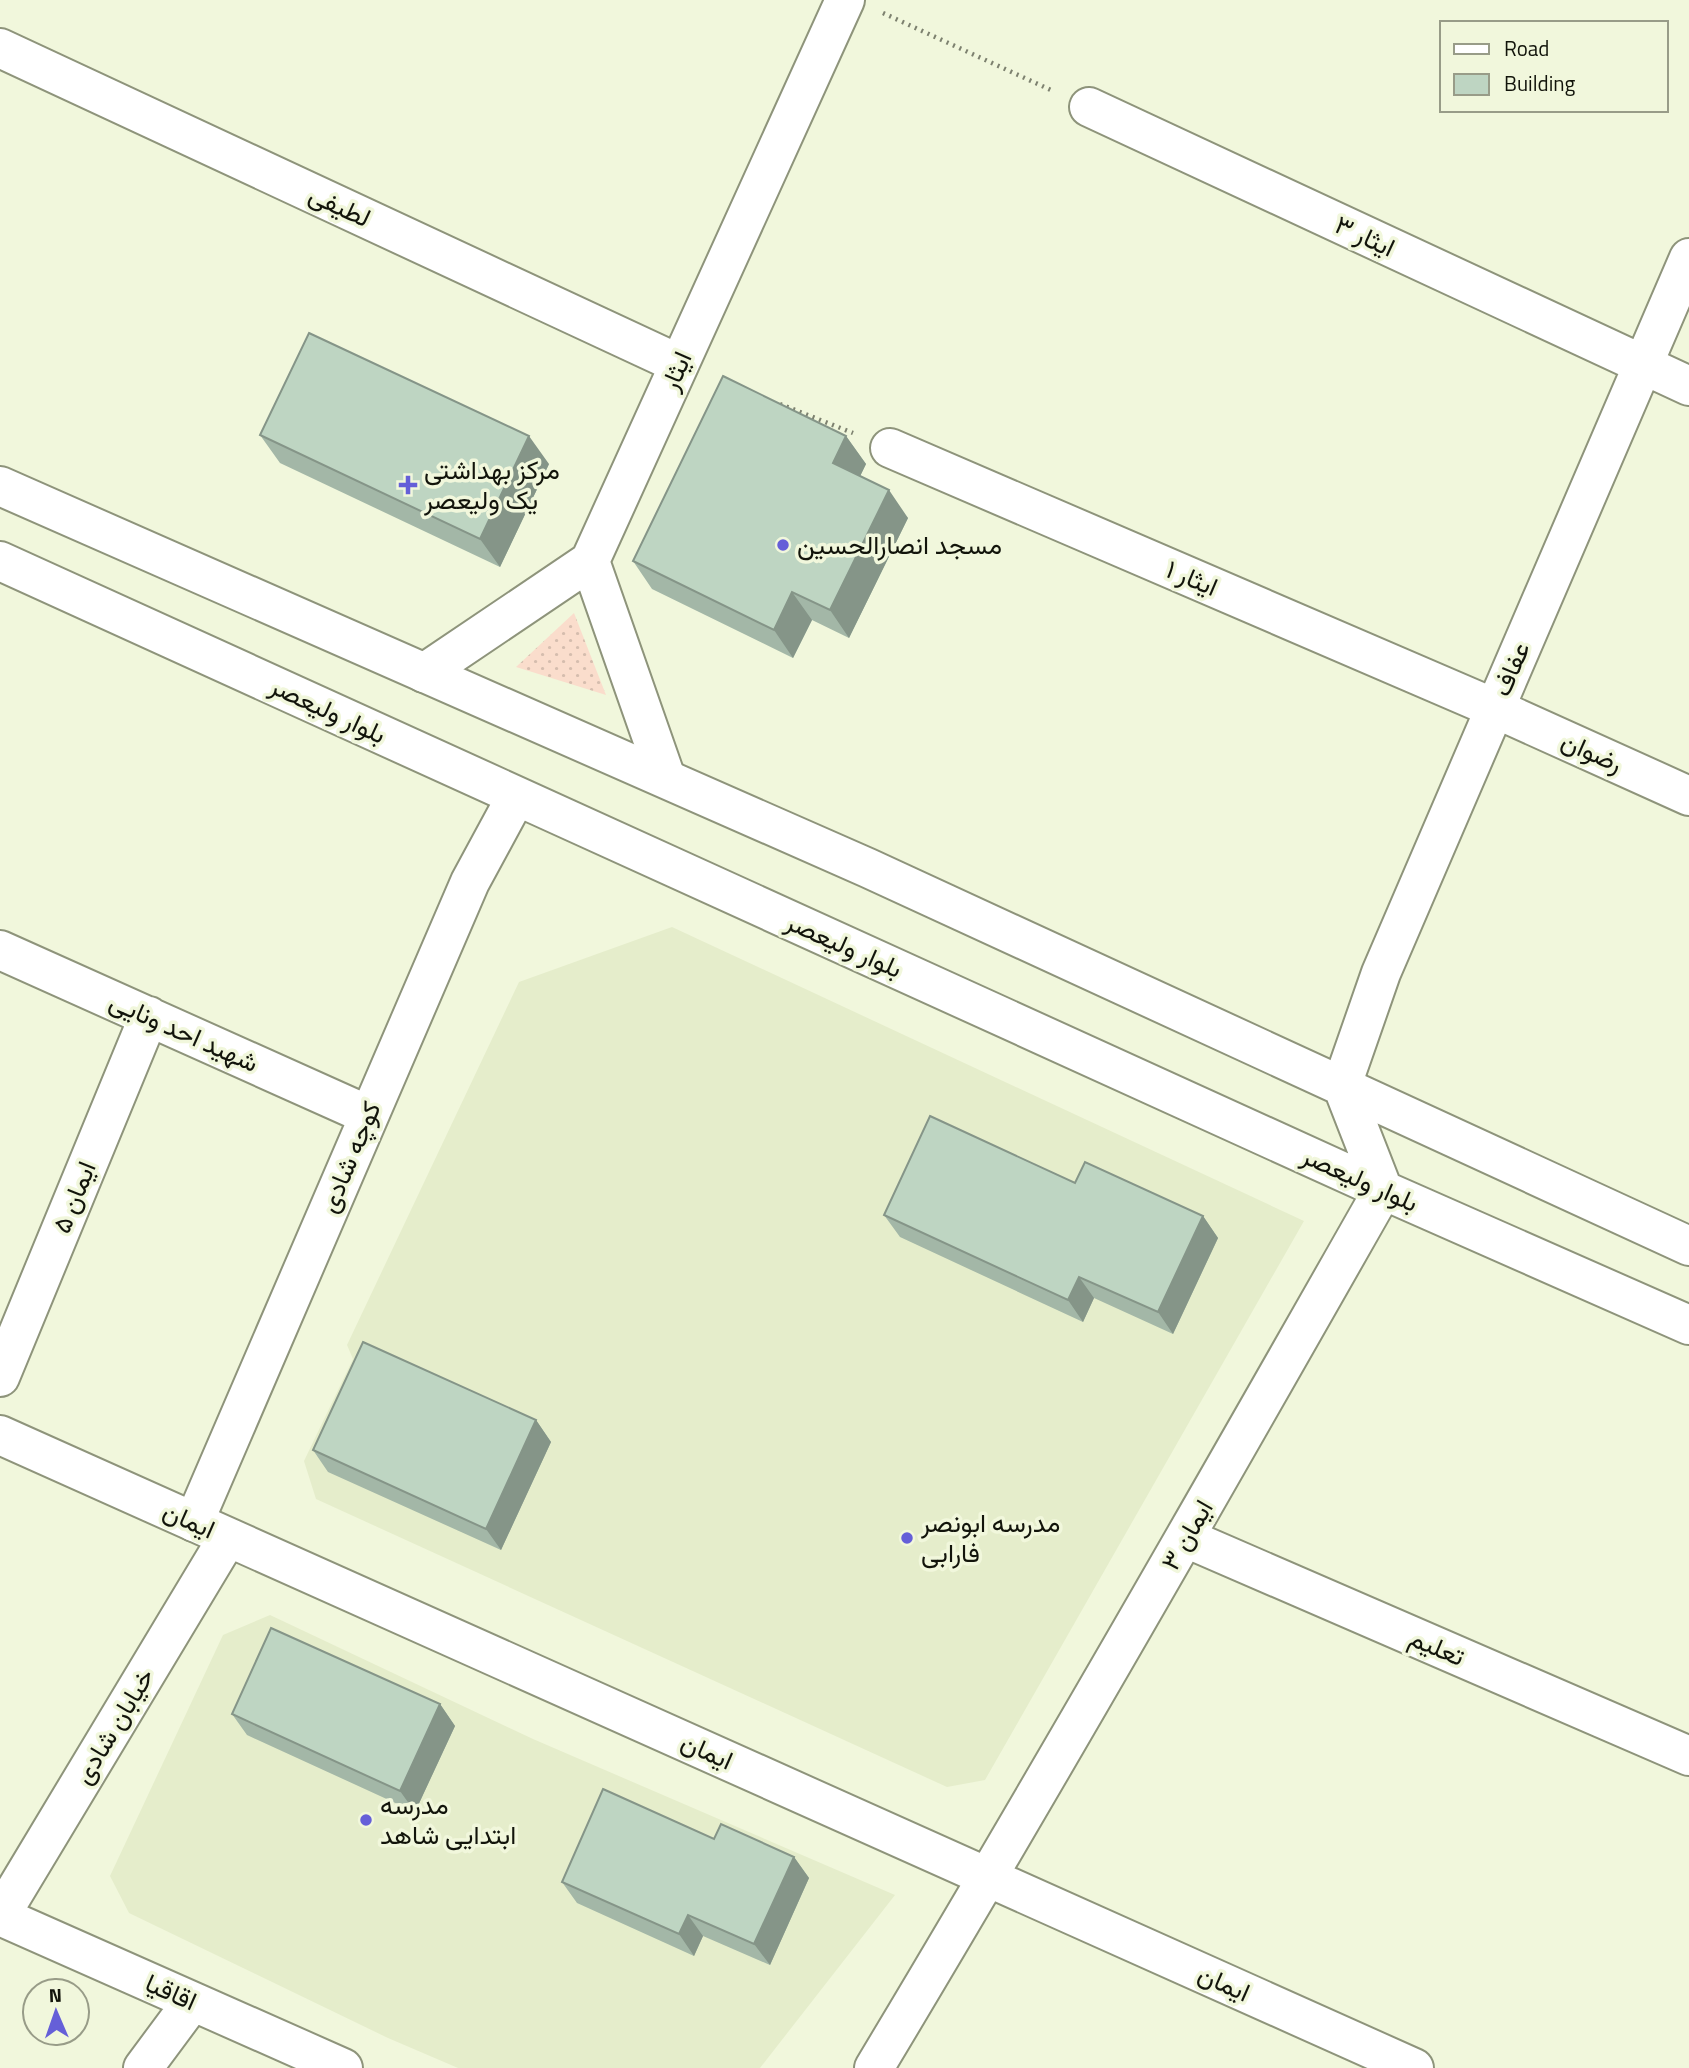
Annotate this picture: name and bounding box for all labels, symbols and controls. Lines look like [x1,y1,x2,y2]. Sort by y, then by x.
legend [1440,21,1668,112]
text: Road [1504,32,1549,64]
text: Building [1504,67,1576,99]
street label: لطیفی [303,174,378,237]
street label: ایثار ۳ [1329,205,1402,266]
street label: ایثار [649,345,701,398]
place label: مرکز بهداشتی یک ولیعصر [423,450,560,519]
marker: مرکز بهداشتی یک ولیعصر [398,475,418,495]
place label: مسجد انصارالحسین [797,525,1002,564]
marker: مسجد انصارالحسین [775,537,791,553]
street label: ایثار ۱ [1160,549,1224,606]
street label: عفاف [1482,635,1539,702]
street label: بلوار ولیعصر [263,665,393,753]
street label: رضوان [1555,721,1629,782]
street label: بلوار ولیعصر [779,901,909,988]
street label: شهید احد ونایی [103,981,265,1082]
street label: کوچه شادی [309,1095,391,1219]
street label: بلوار ولیعصر [1295,1135,1425,1222]
street label: ایمان ۵ [42,1155,106,1239]
street label: ایمان [157,1491,222,1548]
street label: ایمان ۳ [1151,1492,1223,1578]
place label: مدرسه ابونصر فارابی [920,1503,1060,1572]
marker: مدرسه ابونصر فارابی [899,1530,915,1546]
street label: تعلیم [1403,1617,1471,1676]
street label: خیابان شادی [63,1660,164,1791]
street label: ایمان [675,1722,740,1779]
place label: مدرسه ابتدایی شاهد [380,1785,516,1854]
marker: مدرسه ابتدایی شاهد [358,1812,374,1828]
street label: ایمان [1192,1954,1257,2011]
street label: اقاقیا [139,1963,203,2020]
north arrow [21,1977,91,2047]
text: N [48,1980,62,2009]

